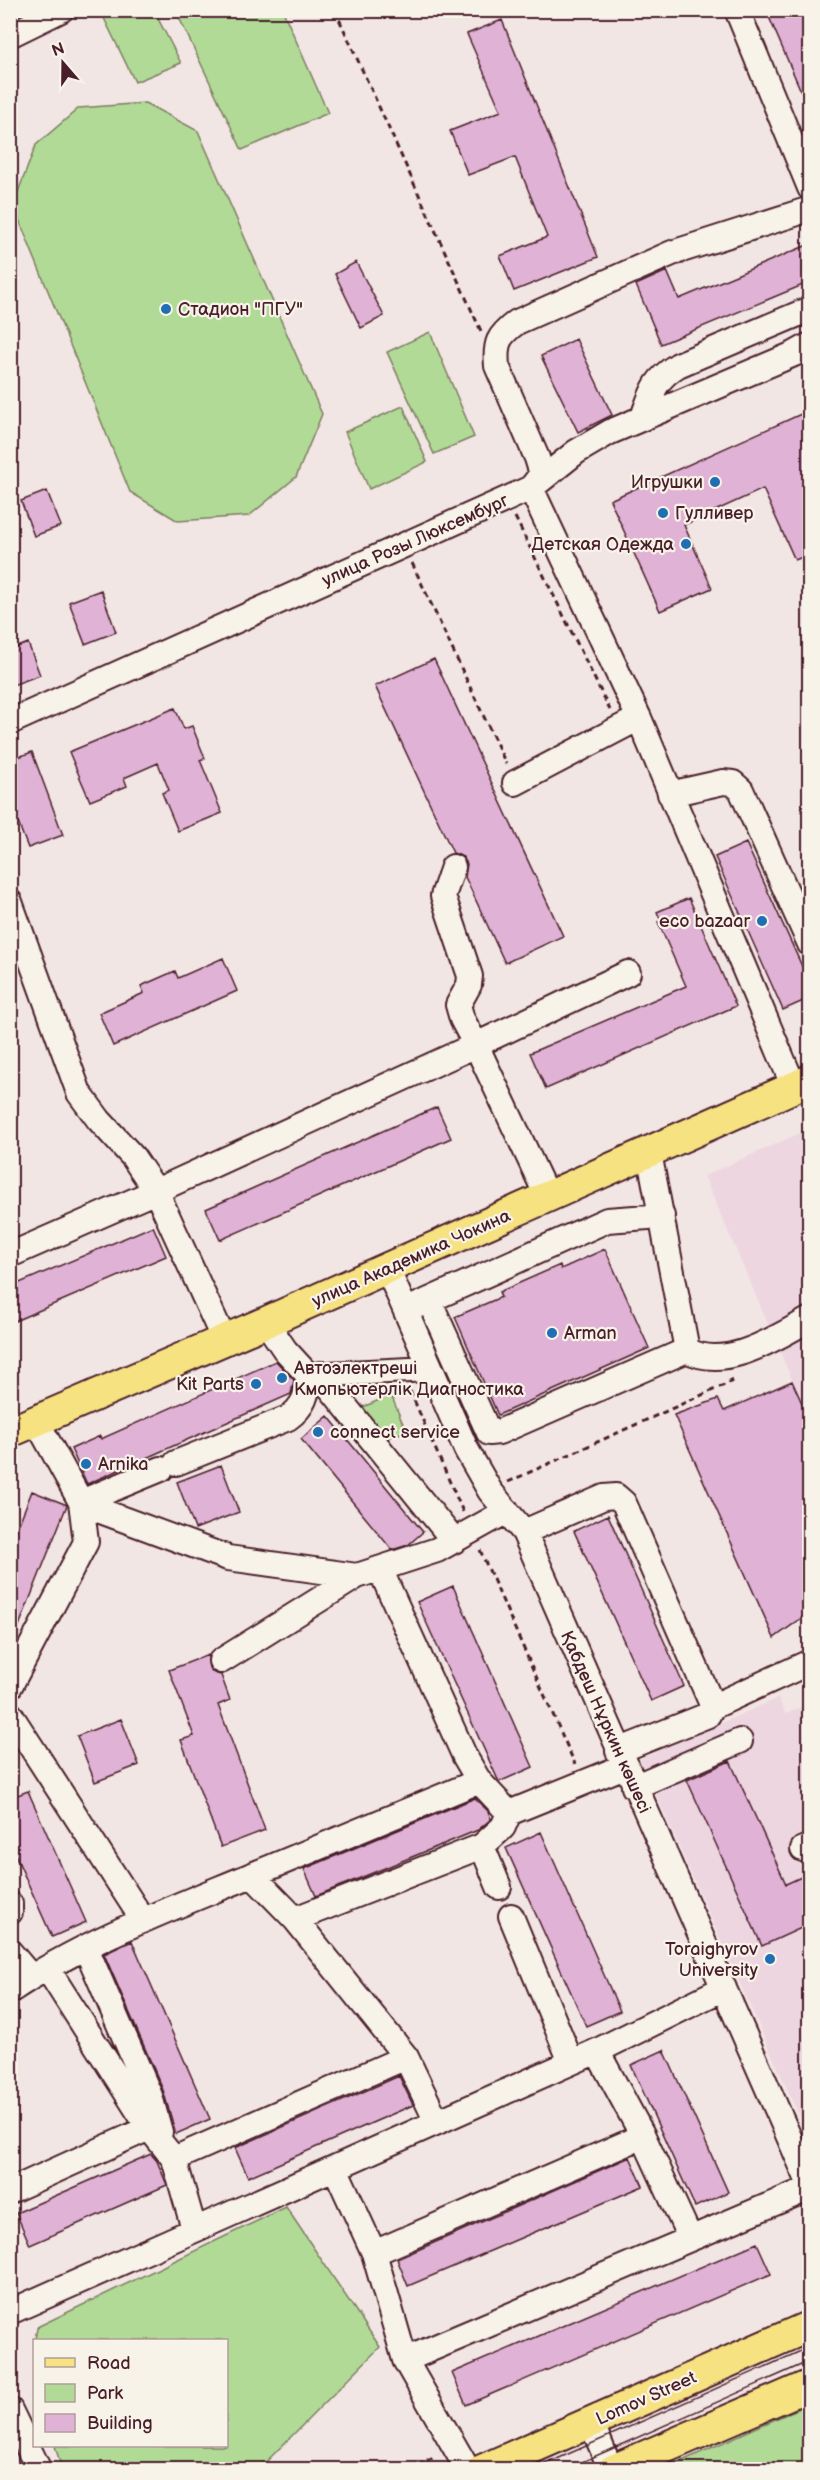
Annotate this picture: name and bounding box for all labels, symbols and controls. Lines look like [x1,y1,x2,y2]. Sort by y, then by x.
north arrow [33,33,93,93]
text: N [49,39,67,61]
place label: Стадион "ПГУ" [178,299,303,320]
marker: Стадион "ПГУ" [159,302,173,316]
place label: Игрушки [631,472,703,493]
marker: Игрушки [708,475,722,489]
street label: улица Розы Люксембург [319,490,512,591]
place label: Гулливер [675,503,753,524]
marker: Гулливер [656,506,670,520]
place label: Детская Одежда [532,534,674,555]
marker: Детская Одежда [679,537,693,551]
place label: eco bazaar [659,911,750,932]
marker: eco bazaar [755,914,769,928]
street label: улица Академика Чокина [309,1205,514,1312]
place label: Arman [564,1323,617,1344]
marker: Arman [545,1326,559,1340]
place label: Автоэлектреші Кмопьютерлік Диагностика [293,1358,524,1400]
marker: Автоэлектреші Кмопьютерлік Диагностика [275,1371,289,1385]
place label: Kit Parts [176,1374,244,1395]
marker: Kit Parts [249,1377,263,1391]
place label: connect service [330,1422,460,1443]
marker: connect service [311,1425,325,1439]
place label: Arnika [98,1454,149,1475]
marker: Arnika [79,1457,93,1471]
street label: Қабдеш Нұркин көшесі [556,1628,655,1817]
place label: Toraighyrov University [665,1939,759,1981]
marker: Toraighyrov University [763,1952,777,1966]
legend [33,2339,228,2447]
text: Road [87,2353,131,2374]
street label: Lomov Street [593,2367,700,2430]
text: Park [87,2383,123,2404]
text: Building [87,2413,153,2434]

